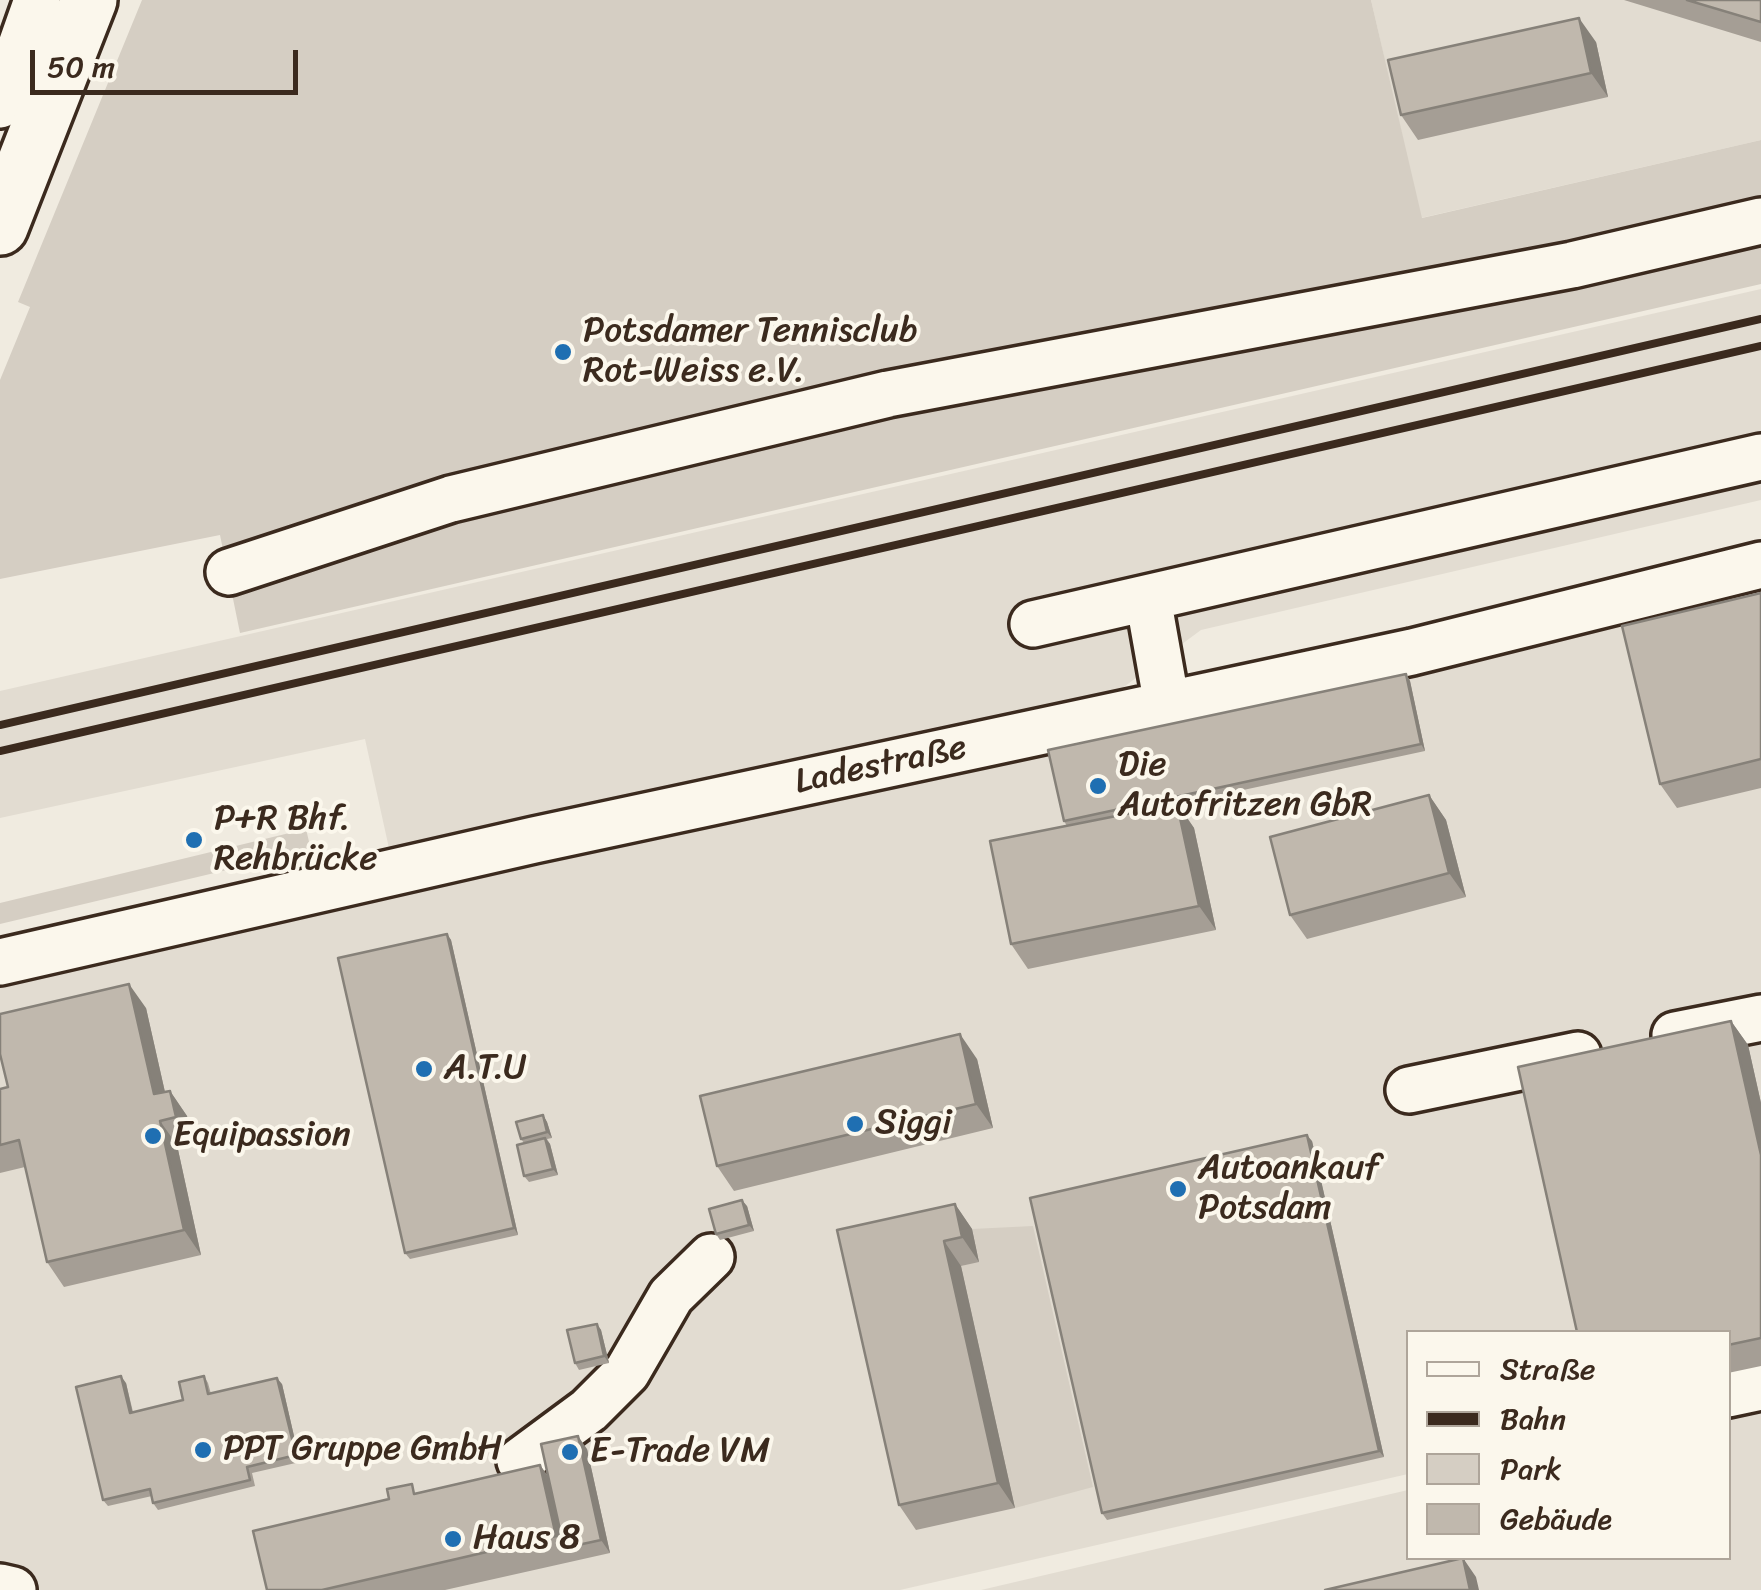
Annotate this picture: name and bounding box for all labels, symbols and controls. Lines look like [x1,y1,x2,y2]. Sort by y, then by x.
scale bar [35,30,302,92]
text: 50 m [47,40,115,94]
place label: Potsdamer Tennisclub Rot-Weiss e.V. [583,311,918,393]
marker: Potsdamer Tennisclub Rot-Weiss e.V. [552,341,574,363]
street label: Ladestraße [791,727,971,805]
place label: Die Autofritzen GbR [1118,745,1372,827]
marker: Die Autofritzen GbR [1087,775,1109,797]
place label: P+R Bhf. Rehbrücke [214,799,377,881]
marker: P+R Bhf. Rehbrücke [183,829,205,851]
place label: A.T.U [444,1048,527,1090]
marker: A.T.U [413,1058,435,1080]
place label: Siggi [875,1103,952,1145]
marker: Siggi [844,1113,866,1135]
place label: Equipassion [173,1115,351,1157]
marker: Equipassion [142,1125,164,1147]
place label: Autoankauf Potsdam [1198,1148,1380,1230]
marker: Autoankauf Potsdam [1167,1178,1189,1200]
legend [1406,1330,1731,1560]
text: Straße [1500,1342,1595,1396]
text: Bahn [1500,1392,1566,1446]
place label: PPT Gruppe GmbH [223,1429,502,1471]
place label: E-Trade VM [590,1431,770,1473]
marker: PPT Gruppe GmbH [192,1439,214,1461]
marker: E-Trade VM [559,1441,581,1463]
text: Park [1500,1442,1562,1496]
text: Gebäude [1500,1492,1612,1546]
place label: Haus 8 [473,1518,580,1560]
marker: Haus 8 [442,1528,464,1550]

